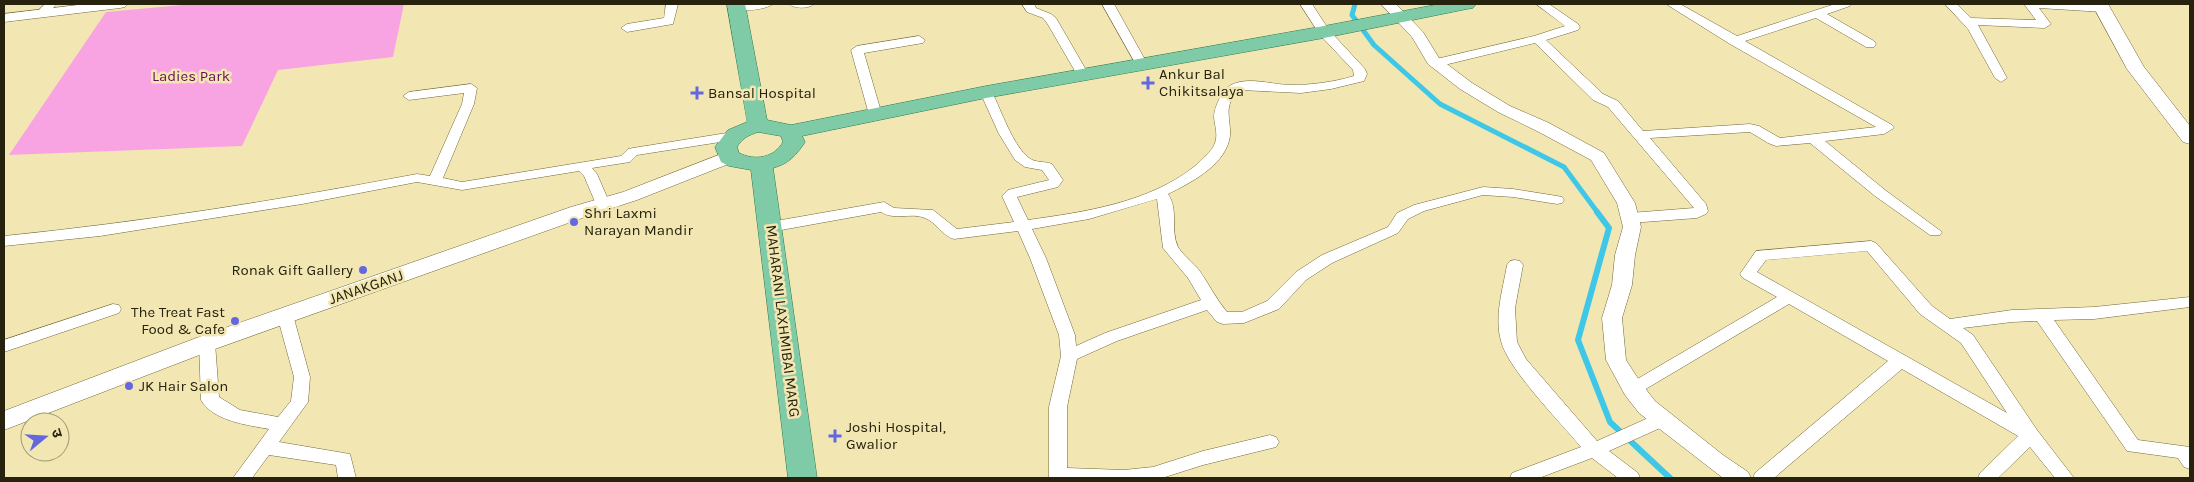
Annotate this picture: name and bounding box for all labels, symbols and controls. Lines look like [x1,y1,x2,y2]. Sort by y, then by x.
place label: Ankur Bal Chikitsalaya [1159,65,1244,100]
park label: Ladies Park [152,67,230,85]
marker: Ankur Bal Chikitsalaya [1141,76,1155,90]
place label: Bansal Hospital [708,84,816,102]
marker: Bansal Hospital [690,86,704,100]
place label: Shri Laxmi Narayan Mandir [584,204,693,239]
marker: Shri Laxmi Narayan Mandir [568,216,580,228]
street label: MAHARANI LAXHMIBAI MARG [762,224,804,418]
place label: Ronak Gift Gallery [231,261,353,279]
marker: Ronak Gift Gallery [357,264,369,276]
street label: JANAKGANJ [327,266,405,308]
place label: The Treat Fast Food & Cafe [131,303,225,338]
marker: The Treat Fast Food & Cafe [229,315,241,327]
place label: JK Hair Salon [139,377,228,395]
marker: JK Hair Salon [123,380,135,392]
north arrow [20,412,70,462]
place label: Joshi Hospital, Gwalior [846,418,946,453]
text: उ [48,427,66,440]
marker: Joshi Hospital, Gwalior [828,429,842,443]

